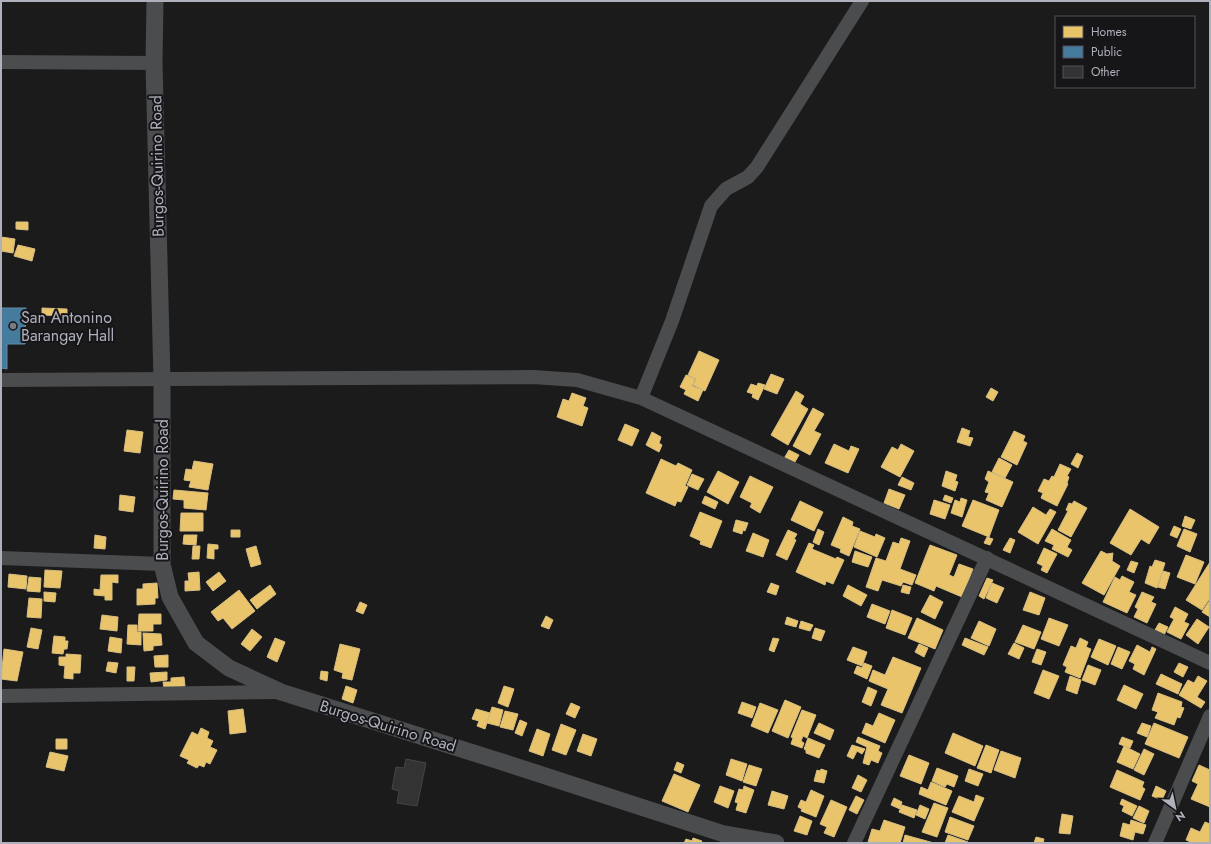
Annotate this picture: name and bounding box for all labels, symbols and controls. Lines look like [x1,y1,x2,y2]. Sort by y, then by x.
legend [1055,16,1195,88]
text: Homes [1091,23,1127,41]
text: Public [1091,43,1122,61]
text: Other [1091,63,1121,81]
street label: Burgos-Quirino Road [144,95,170,237]
place label: San Antonino Barangay Hall [21,306,114,347]
marker: San Antonino Barangay Hall [8,321,18,331]
street label: Burgos-Quirino Road [151,419,174,561]
street label: Burgos-Quirino Road [317,694,459,758]
north arrow [1155,788,1195,828]
text: N [1172,807,1188,825]

